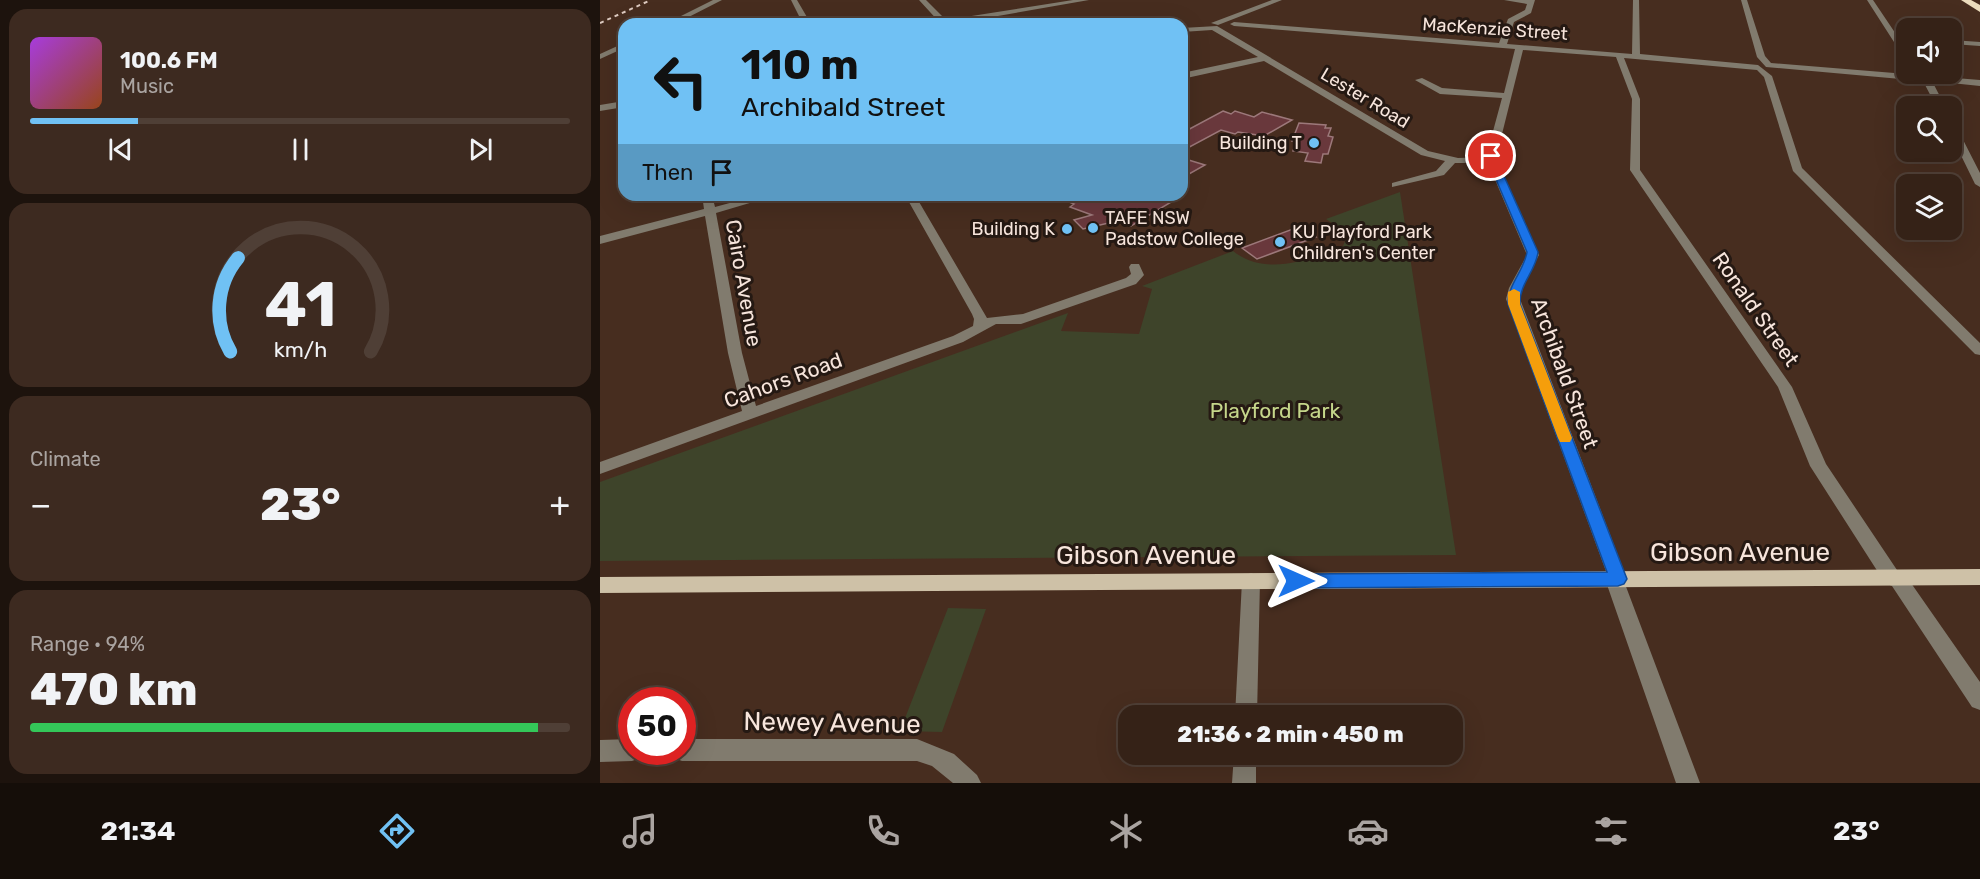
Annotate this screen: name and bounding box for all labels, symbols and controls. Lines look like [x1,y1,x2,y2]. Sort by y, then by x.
street label: MacKenzie Street [1422,13,1568,45]
map controls [1896,18,1962,240]
button: sound [1896,18,1962,84]
text: 110 m [741,40,859,90]
icon: left [642,42,720,120]
text: 100.6 FM [120,47,218,74]
street label: Lester Road [1317,63,1413,133]
text: Music [120,74,174,98]
text: Archibald Street [741,91,945,123]
button: search [1896,96,1962,162]
pin [1465,130,1516,181]
place label: Building T [1219,132,1302,154]
icon: previous [104,133,137,166]
icon: pause [284,133,317,166]
icon: next [464,133,497,166]
marker: Building T [1307,136,1321,150]
icon: arrive [1474,139,1507,172]
icon: arrive [705,156,738,189]
text: Then [642,159,693,186]
button: layers [1896,174,1962,240]
place label: TAFE NSW Padstow College [1105,207,1244,250]
street label: Cairo Avenue [721,217,767,349]
place label: Building K [971,218,1055,240]
marker: TAFE NSW Padstow College [1086,221,1100,235]
place label: KU Playford Park Children's Center [1292,221,1436,264]
marker: Building K [1060,222,1074,236]
marker: KU Playford Park Children's Center [1273,235,1287,249]
street label: Ronald Street [1707,247,1805,371]
text: 41 [264,268,336,342]
street label: Archibald Street [1526,294,1604,452]
text: km/h [273,337,327,362]
street label: Cahors Road [720,347,846,413]
park label: Playford Park [1210,398,1340,423]
text: Climate [30,447,101,471]
text: 23° [260,478,341,531]
text: − [30,485,51,524]
text: + [549,485,570,524]
street label: Gibson Avenue [1650,537,1830,568]
street label: Gibson Avenue [1056,540,1236,571]
position arrow [1264,549,1328,613]
text: Range · 94% [30,632,145,656]
text: 470 km [30,663,197,716]
speed limit sign: 50 [618,687,696,765]
street label: Newey Avenue [743,706,921,740]
text: 21:36 · 2 min · 450 m [1177,721,1404,748]
icon: directions [376,810,418,852]
icon: music [619,810,661,852]
icon: phone [862,810,904,852]
icon: climate [1105,810,1147,852]
icon: car [1347,810,1389,852]
icon: filters [1590,810,1632,852]
text: 21:34 [100,815,175,847]
text: 23° [1833,815,1880,847]

